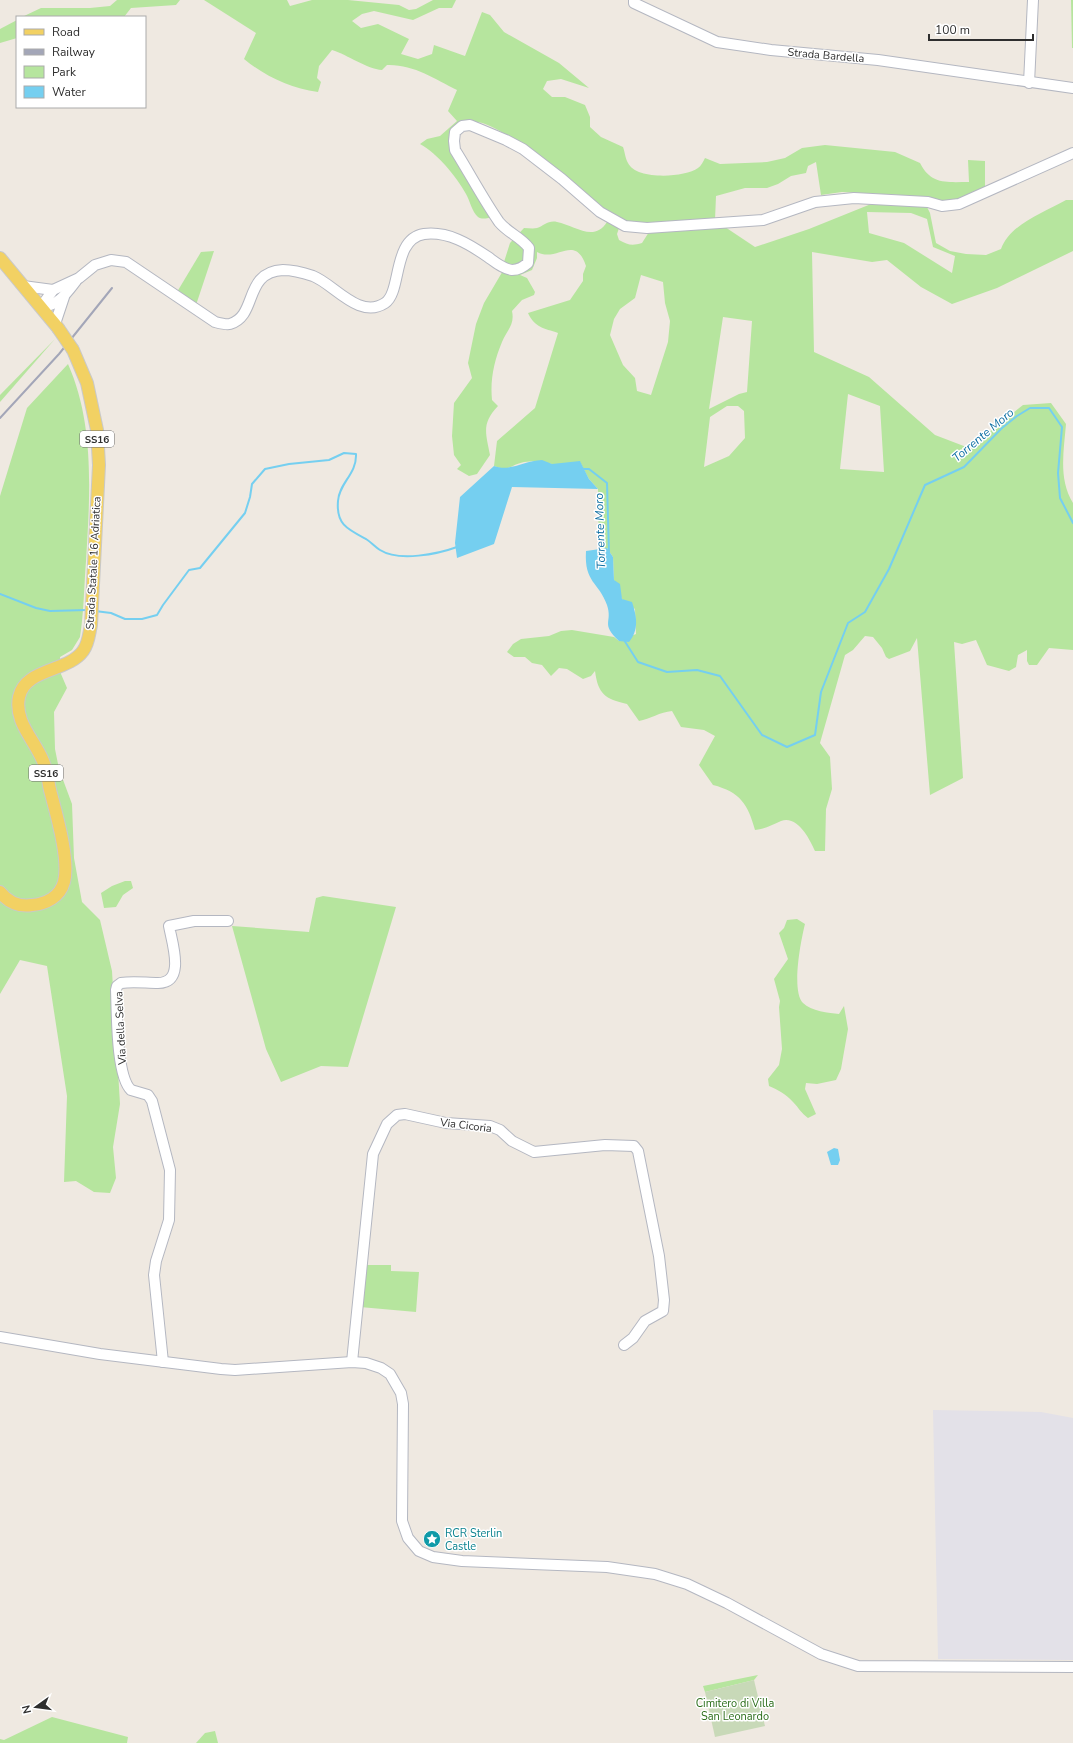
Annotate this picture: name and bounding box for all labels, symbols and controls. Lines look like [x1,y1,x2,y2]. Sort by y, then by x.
legend [16,16,146,108]
scale bar [929,16,1033,42]
text: 100 m [935,22,970,38]
text: Road [52,24,80,40]
text: Railway [52,44,96,60]
street label: Strada Bardella [787,45,865,66]
text: Park [52,64,77,80]
text: Water [52,84,86,100]
water label: Torrente Moro [949,404,1018,466]
road number: SS16 [80,431,114,447]
water label: Torrente Moro [591,492,609,569]
street label: Strada Statale 16 Adriatica [83,496,104,630]
road number: SS16 [29,765,63,781]
street label: Via della Selva [111,991,130,1066]
street label: Via Cicoria [438,1115,493,1136]
place label: RCR Sterlin Castle [445,1526,502,1554]
place icon: RCR Sterlin Castle [422,1529,442,1549]
north arrow [16,1687,56,1727]
park label: Cimitero di Villa San Leonardo [696,1696,774,1724]
text: N [19,1703,35,1715]

